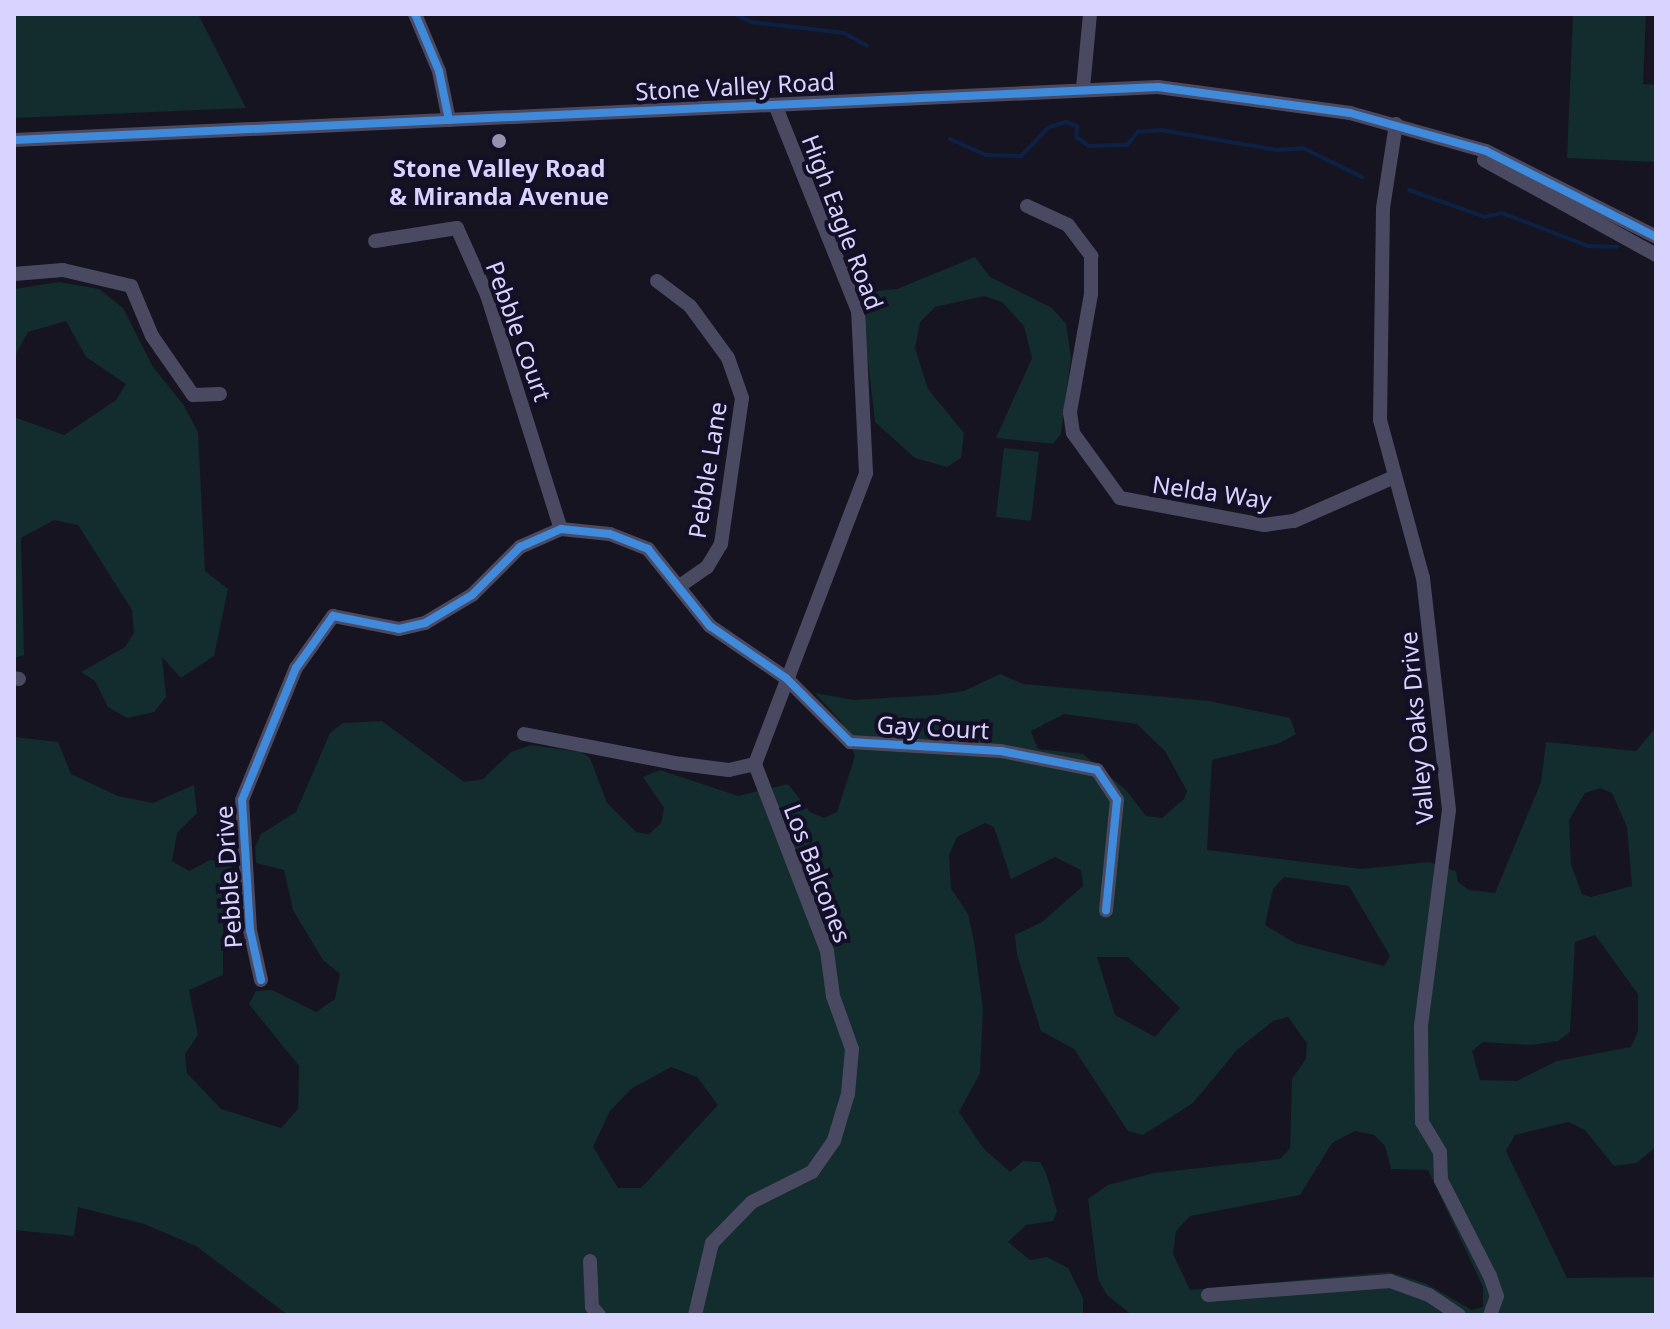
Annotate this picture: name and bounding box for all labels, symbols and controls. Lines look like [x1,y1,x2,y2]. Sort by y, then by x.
street label: Stone Valley Road [634,66,836,106]
street label: High Eagle Road [796,130,890,314]
marker: Stone Valley Road & Miranda Avenue [490,132,508,150]
place label: Stone Valley Road & Miranda Avenue [389,154,609,210]
street label: Pebble Court [480,257,558,405]
street label: Pebble Lane [682,400,732,540]
street label: Nelda Way [1151,469,1273,515]
street label: Valley Oaks Drive [1393,630,1439,826]
street label: Gay Court [876,710,990,744]
street label: Los Balcones [778,800,858,946]
street label: Pebble Drive [209,805,247,949]

